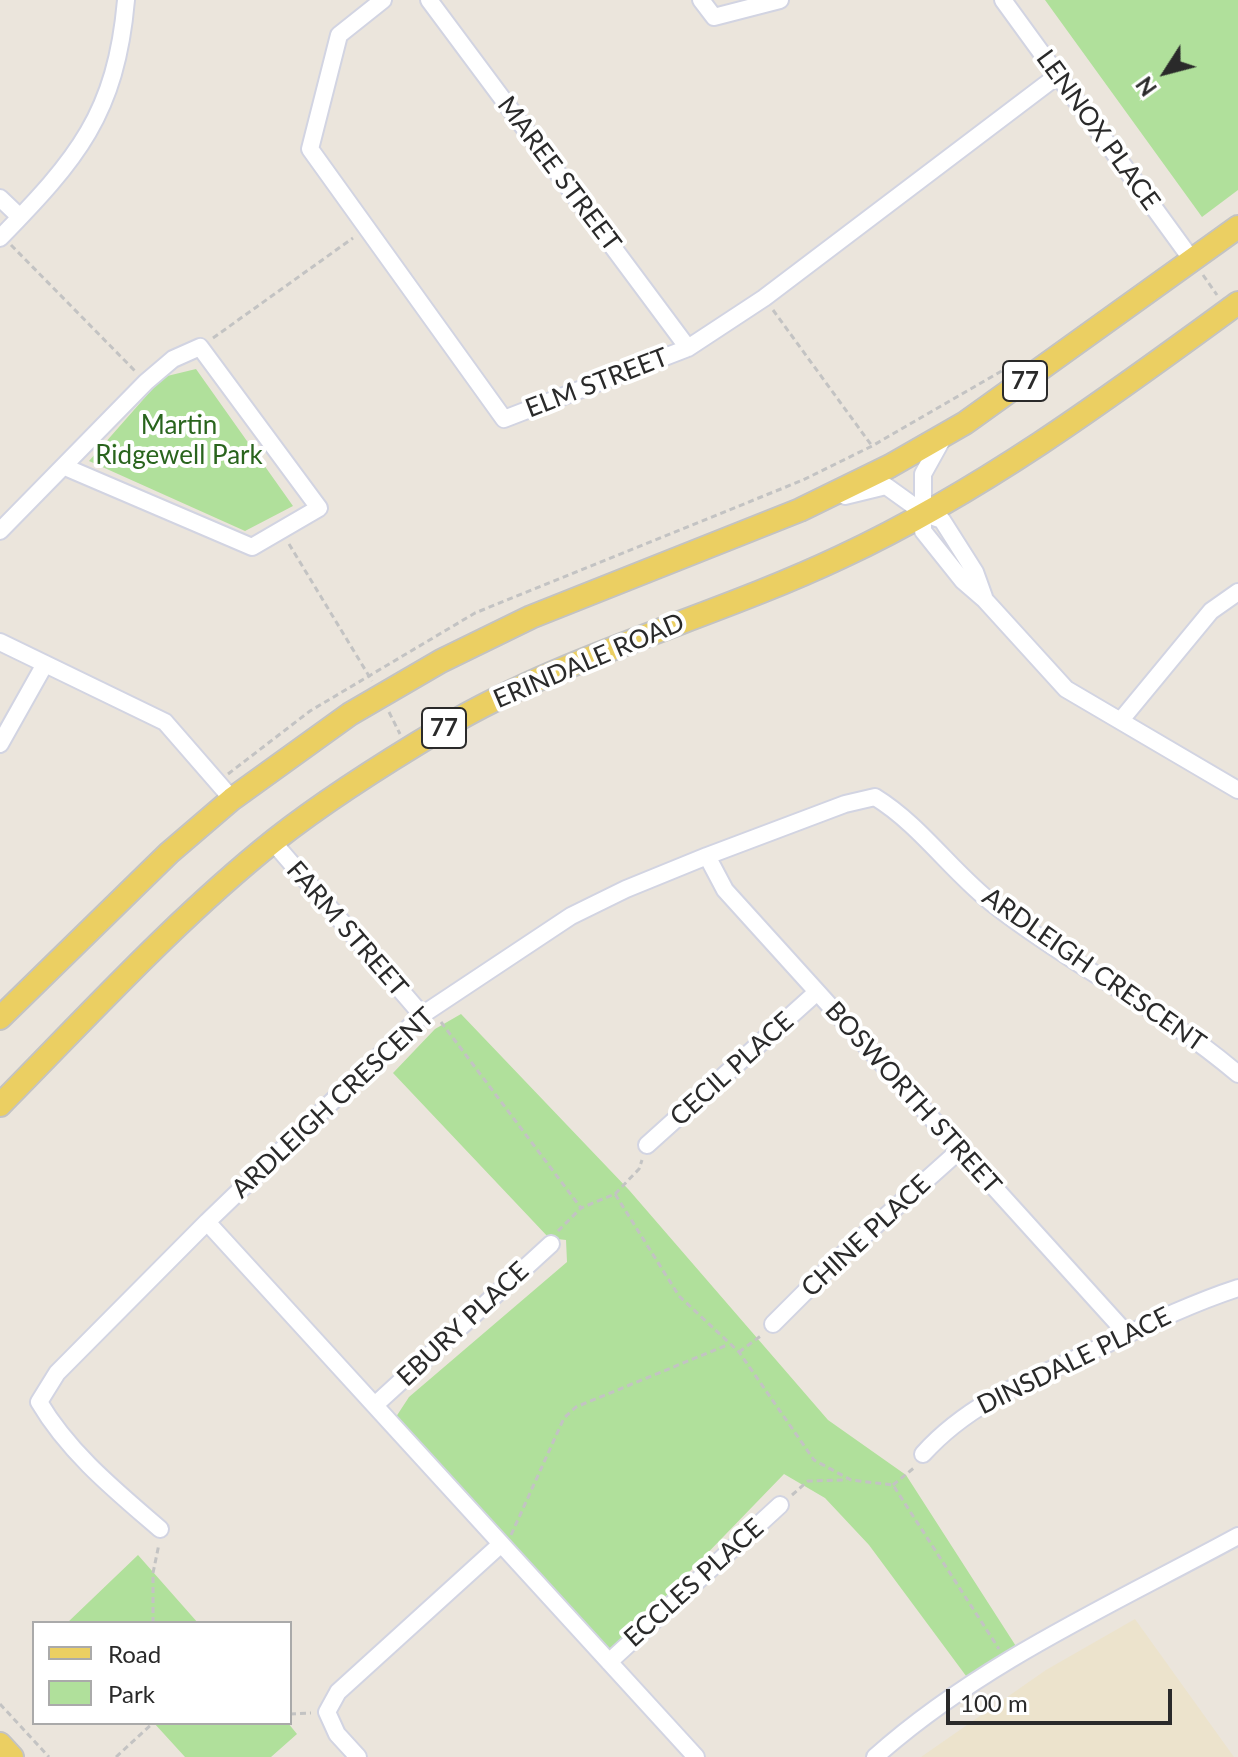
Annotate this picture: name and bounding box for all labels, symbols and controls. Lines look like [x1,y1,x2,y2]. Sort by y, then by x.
north arrow [1126,32,1206,112]
street label: LENNOX PLACE [1029,44,1167,216]
street label: MAREE STREET [491,90,627,258]
street label: ELM STREET [521,342,673,424]
road number: 77 [1003,361,1047,401]
park label: Martin Ridgewell Park [95,410,263,472]
street label: ERINDALE ROAD [489,607,689,715]
road number: 77 [422,708,466,748]
street label: FARM STREET [280,855,414,1003]
street label: ARDLEIGH CRESCENT [976,881,1212,1059]
street label: BOSWORTH STREET [819,995,1007,1201]
street label: ARDLEIGH CRESCENT [225,1001,441,1205]
street label: CECIL PLACE [664,1006,800,1132]
street label: CHINE PLACE [795,1169,937,1303]
street label: EBURY PLACE [391,1255,535,1393]
street label: DINSDALE PLACE [972,1301,1176,1421]
street label: ECCLES PLACE [618,1512,770,1654]
legend [32,1621,292,1725]
text: Road [108,1639,161,1668]
scale bar [950,1673,1176,1723]
text: Park [108,1679,155,1708]
text: 100 m [960,1688,1028,1717]

